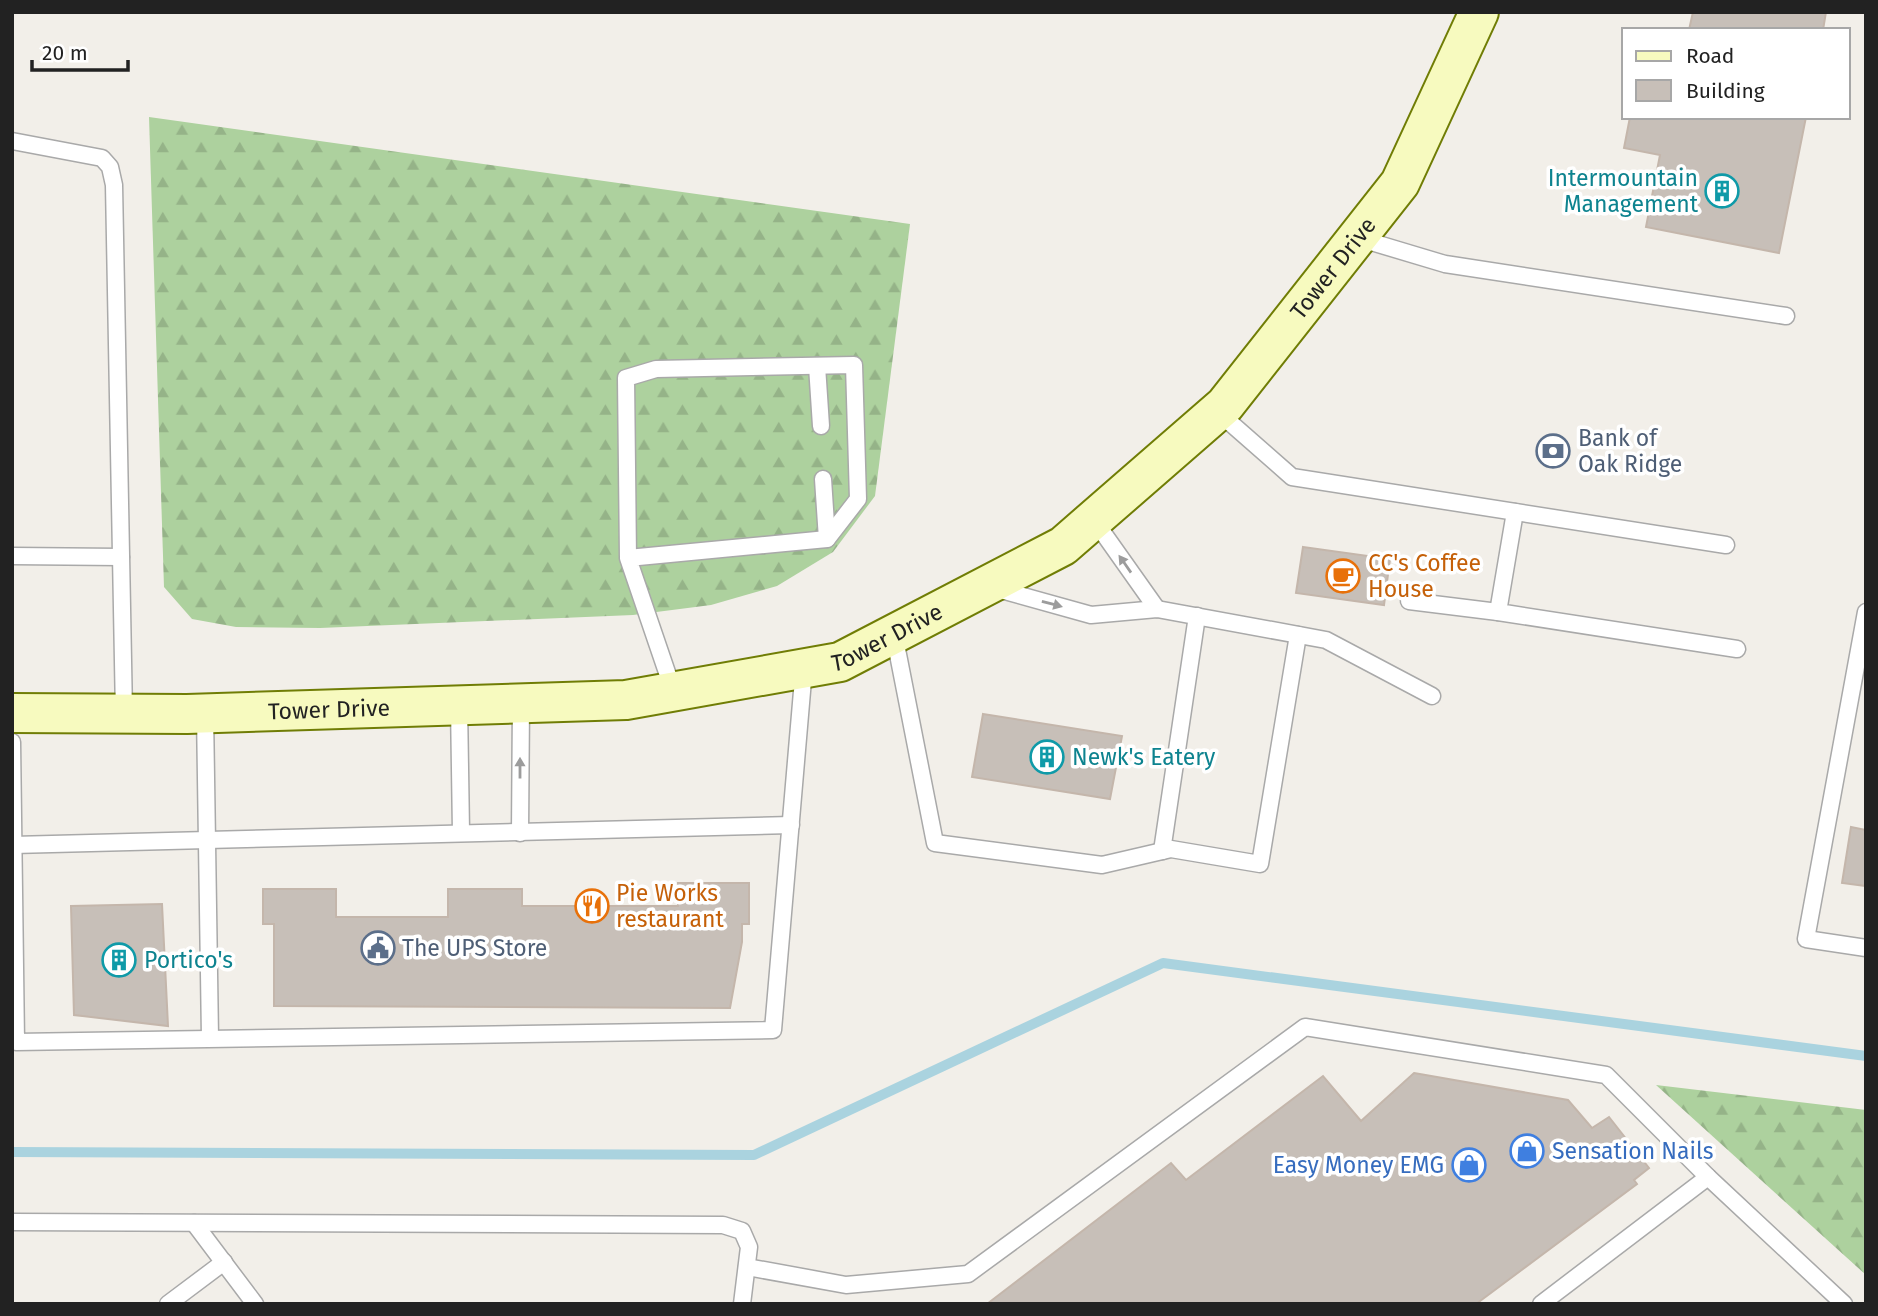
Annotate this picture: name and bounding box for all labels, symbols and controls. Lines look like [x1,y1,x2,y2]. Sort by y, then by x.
scale bar [32,28,128,72]
legend [1622,28,1850,119]
text: 20 m [42,40,88,66]
text: Road [1686,43,1734,69]
text: Building [1686,78,1765,104]
place label: Intermountain Management [1548,164,1699,218]
building icon: Intermountain Management [1703,172,1741,210]
street label: Tower Drive [1284,212,1382,325]
place label: Bank of Oak Ridge [1578,424,1682,478]
bank icon: Bank of Oak Ridge [1534,432,1572,470]
place label: CC's Coffee House [1368,549,1481,603]
one-way arrow [1118,555,1132,573]
cafe icon: CC's Coffee House [1324,557,1362,595]
street label: Tower Drive [829,597,947,677]
one-way arrow [1042,599,1064,610]
street label: Tower Drive [267,694,390,725]
building icon: Newk's Eatery [1028,738,1066,776]
place label: Newk's Eatery [1072,743,1216,771]
one-way arrow [514,757,526,779]
place label: Pie Works restaurant [616,879,725,933]
restaurant icon: Pie Works restaurant [573,887,611,925]
public building icon: The UPS Store [359,929,397,967]
place label: The UPS Store [402,934,547,962]
building icon: Portico's [100,941,138,979]
place label: Portico's [144,946,233,974]
shop icon: Sensation Nails [1508,1132,1546,1170]
place label: Sensation Nails [1552,1137,1714,1165]
shop icon: Easy Money EMG [1450,1146,1488,1184]
place label: Easy Money EMG [1273,1151,1444,1179]

